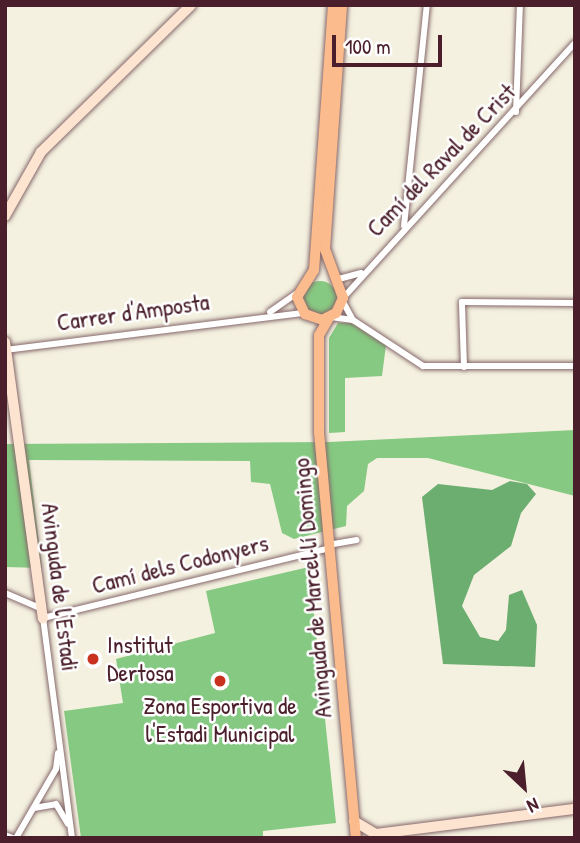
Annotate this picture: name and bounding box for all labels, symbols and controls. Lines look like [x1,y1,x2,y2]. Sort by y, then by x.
scale bar [335,21,445,65]
text: 100 m [345,32,391,61]
street label: Camí del Raval de Crist [361,78,521,242]
street label: Carrer d'Amposta [55,287,211,337]
street label: Avinguda de Marcel·lí Domingo [286,457,338,719]
street label: Avinguda de l'Estadi [35,501,85,673]
street label: Camí dels Codonyers [89,528,271,600]
place label: Institut Dertosa [107,631,174,687]
marker: Institut Dertosa [85,651,101,667]
marker: Zona Esportiva de l'Estadi Municipal [212,673,228,689]
place label: Zona Esportiva de l'Estadi Municipal [143,692,297,748]
north arrow [489,752,559,822]
text: N [523,792,543,820]

